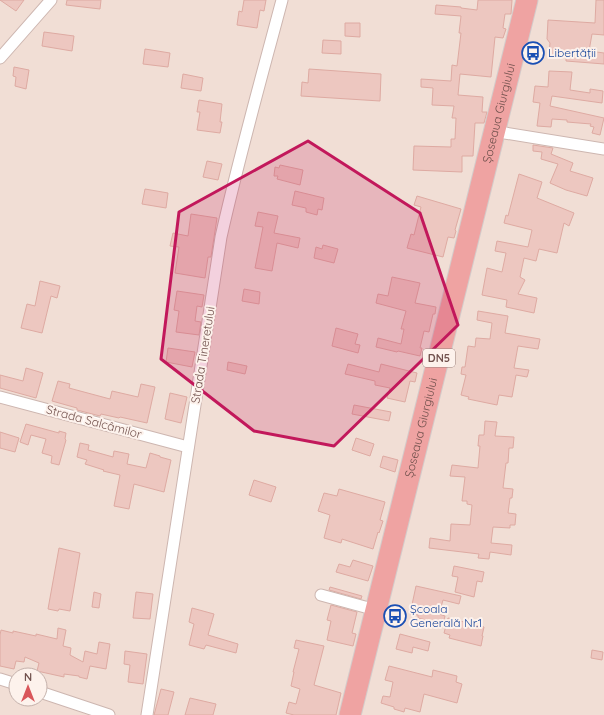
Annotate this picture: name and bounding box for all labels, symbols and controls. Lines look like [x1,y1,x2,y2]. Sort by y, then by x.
bus stop icon: Libertății [520,40,546,66]
place label: Libertății [548,45,596,60]
street label: Șoseaua Giurgiului [479,62,518,164]
street label: Strada Tineretului [187,305,218,405]
road number: DN5 [423,349,455,367]
street label: Șoseaua Giurgiului [401,376,440,479]
street label: Strada Salcâmilor [45,402,144,442]
place label: Școala Generală Nr.1 [410,601,482,630]
bus stop icon: Școala Generală Nr.1 [382,603,408,629]
north arrow [8,667,48,707]
text: N [24,670,32,684]

